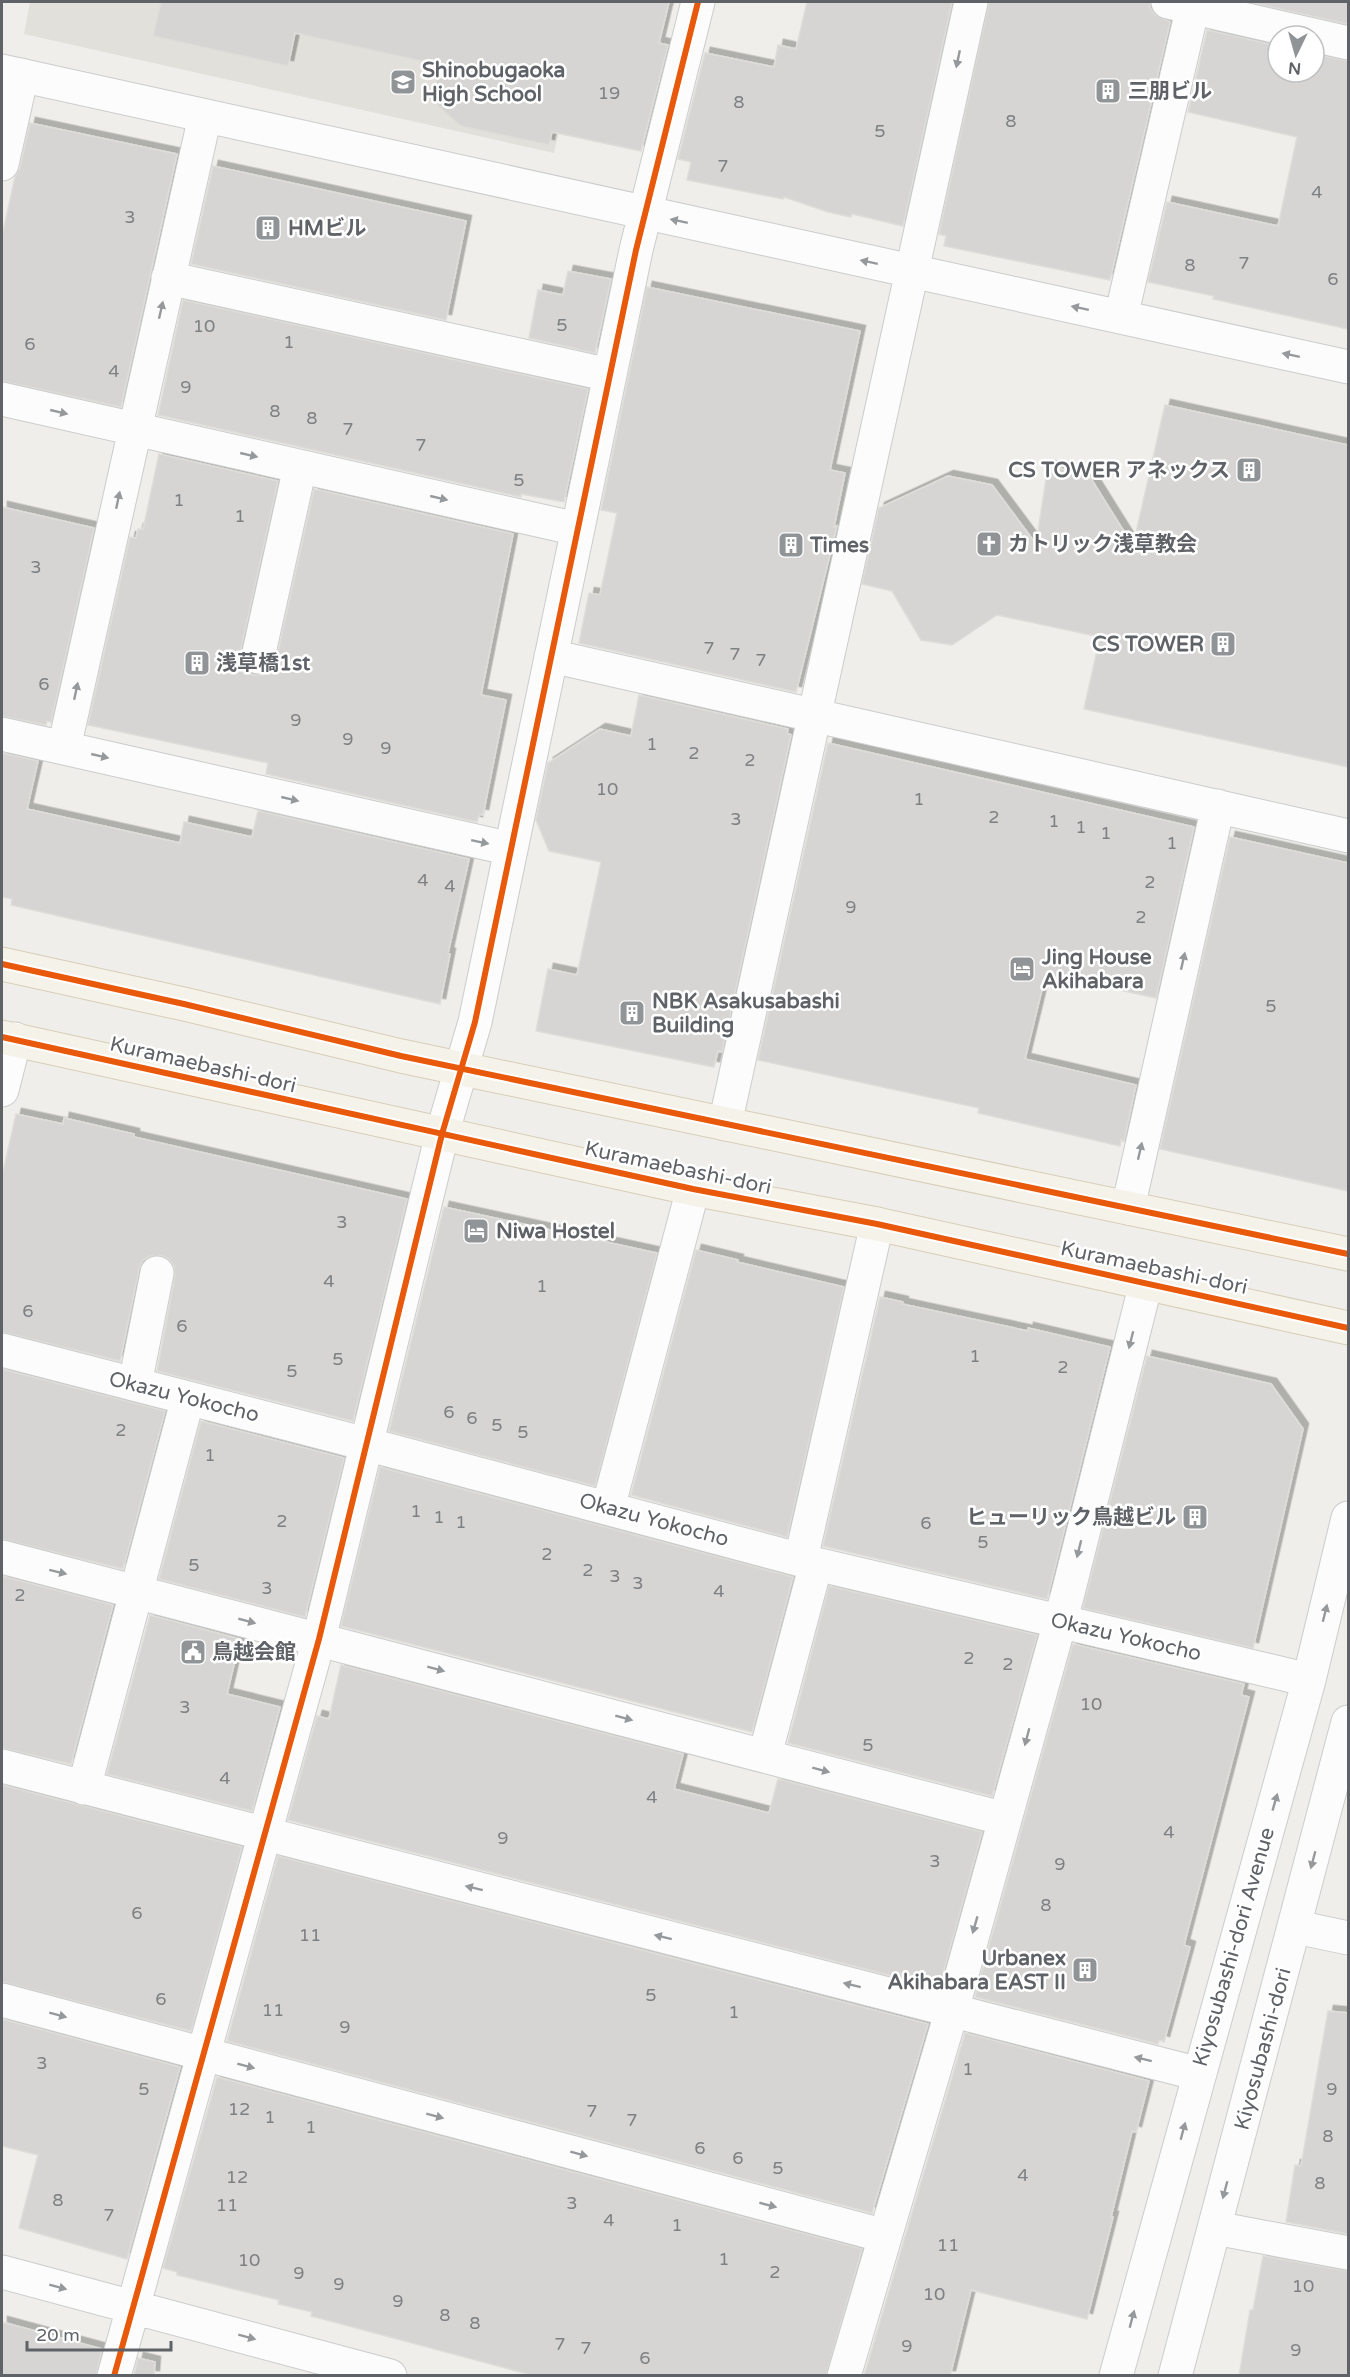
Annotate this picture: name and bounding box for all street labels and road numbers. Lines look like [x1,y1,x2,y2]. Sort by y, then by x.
street label: Kuramaebashi-dori [107,1031,299,1099]
street label: Kuramaebashi-dori [582,1136,774,1200]
street label: Kuramaebashi-dori [1058,1236,1250,1300]
street label: Okazu Yokocho [106,1366,262,1428]
street label: Okazu Yokocho [576,1488,732,1552]
street label: Okazu Yokocho [1048,1607,1204,1667]
street label: Kiyosubashi-dori Avenue [1188,1824,1280,2070]
street label: Kiyosubashi-dori [1229,1965,1297,2133]

